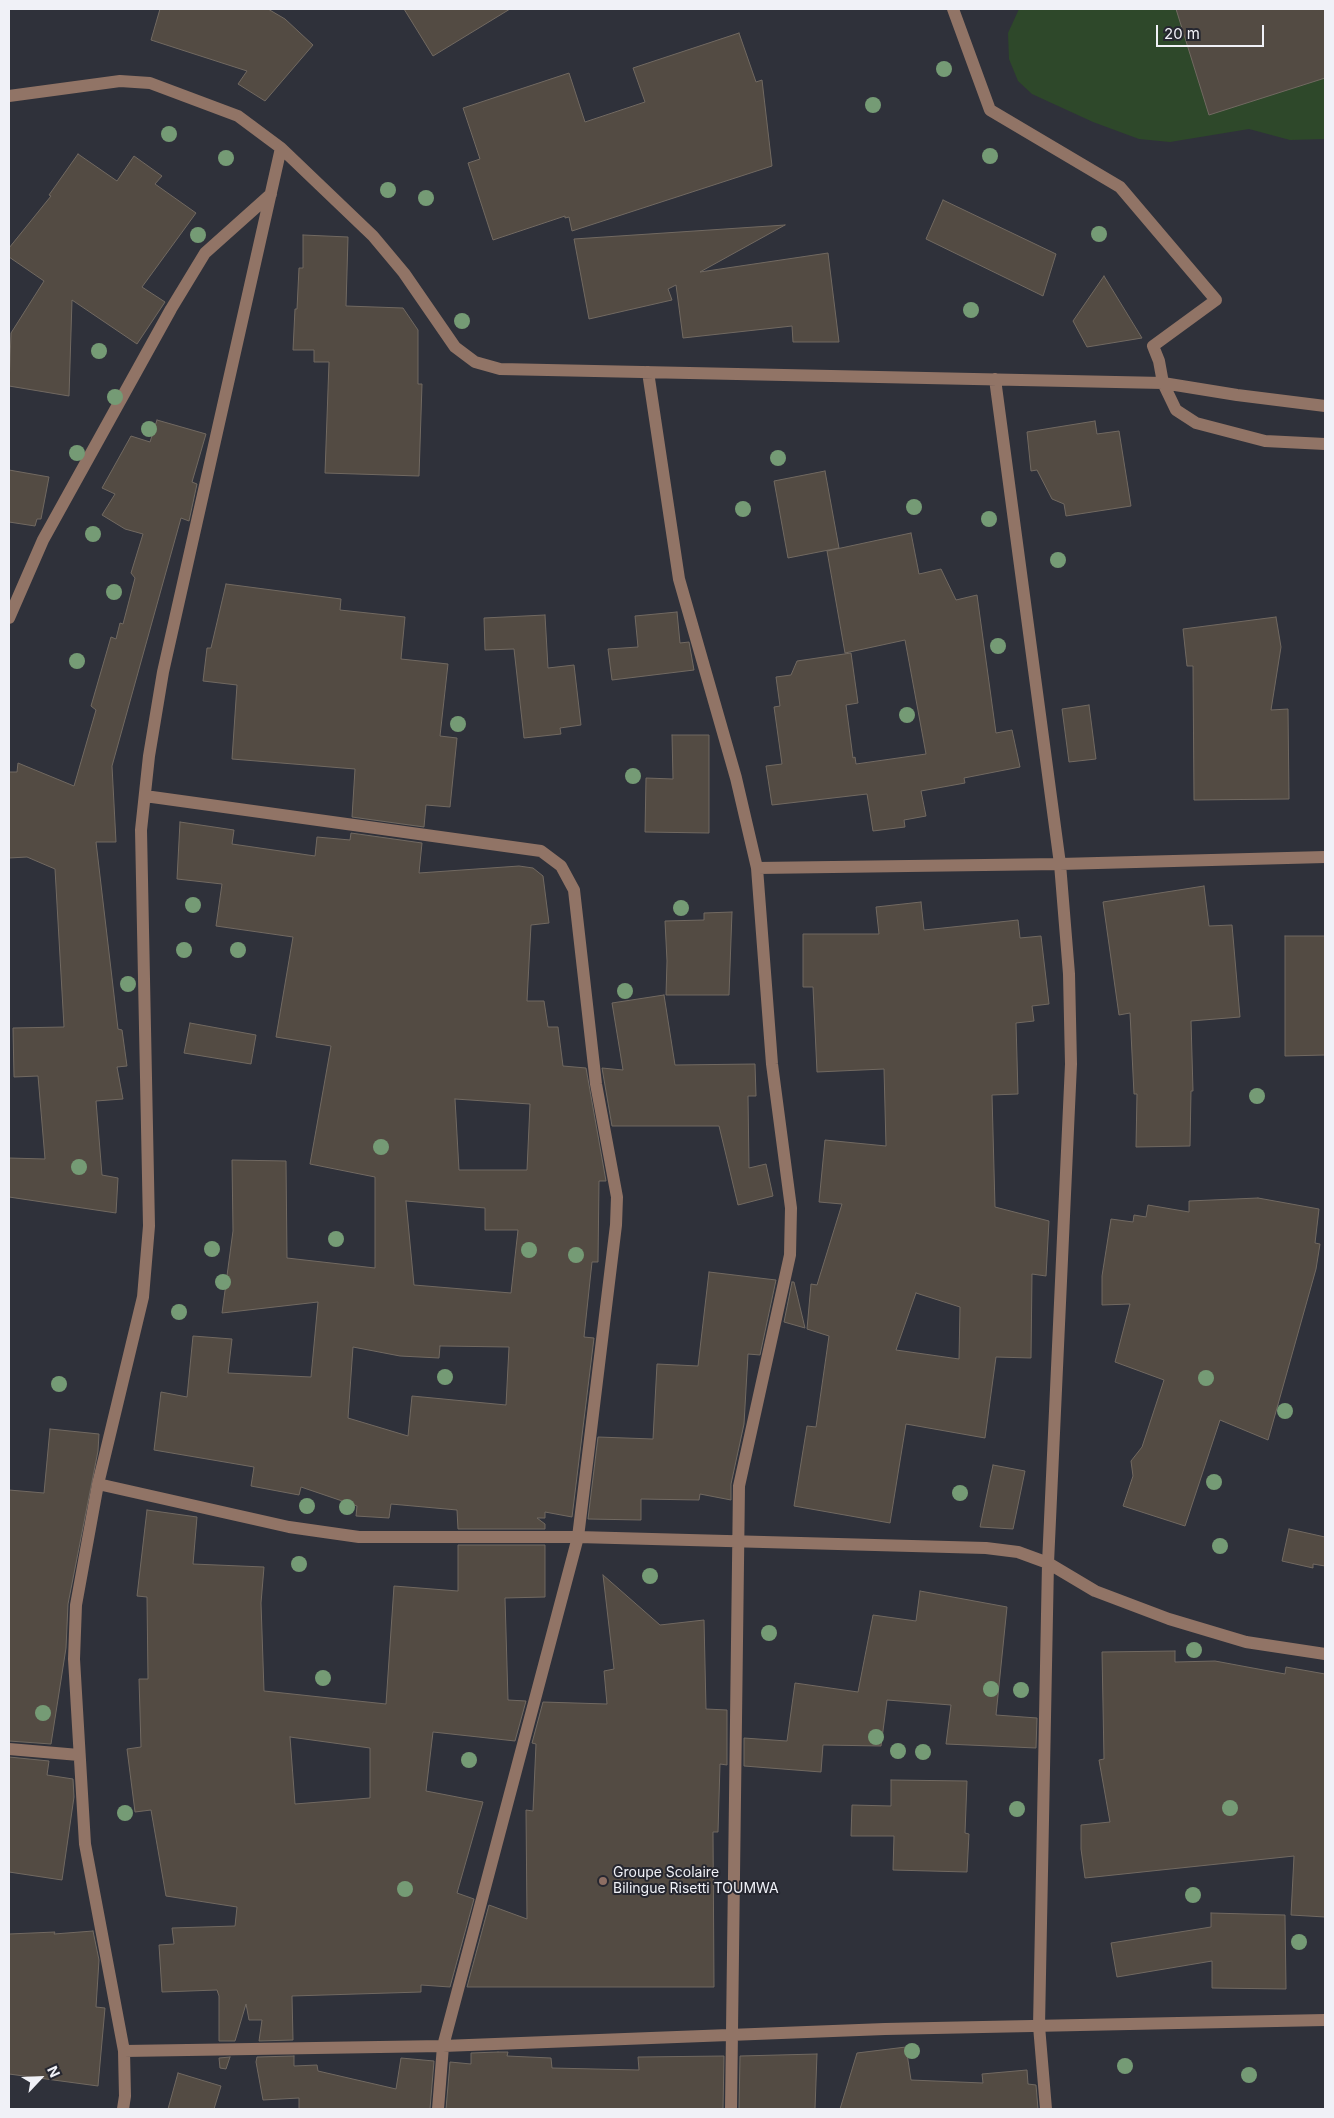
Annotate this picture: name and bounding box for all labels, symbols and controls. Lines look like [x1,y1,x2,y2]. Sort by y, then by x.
scale bar [1159,15,1266,47]
text: 20 m [1164,24,1200,43]
place label: Groupe Scolaire Bilingue Risetti TOUMWA [613,1865,779,1898]
marker: Groupe Scolaire Bilingue Risetti TOUMWA [597,1875,609,1887]
north arrow [15,2053,65,2103]
text: N [44,2063,64,2080]

